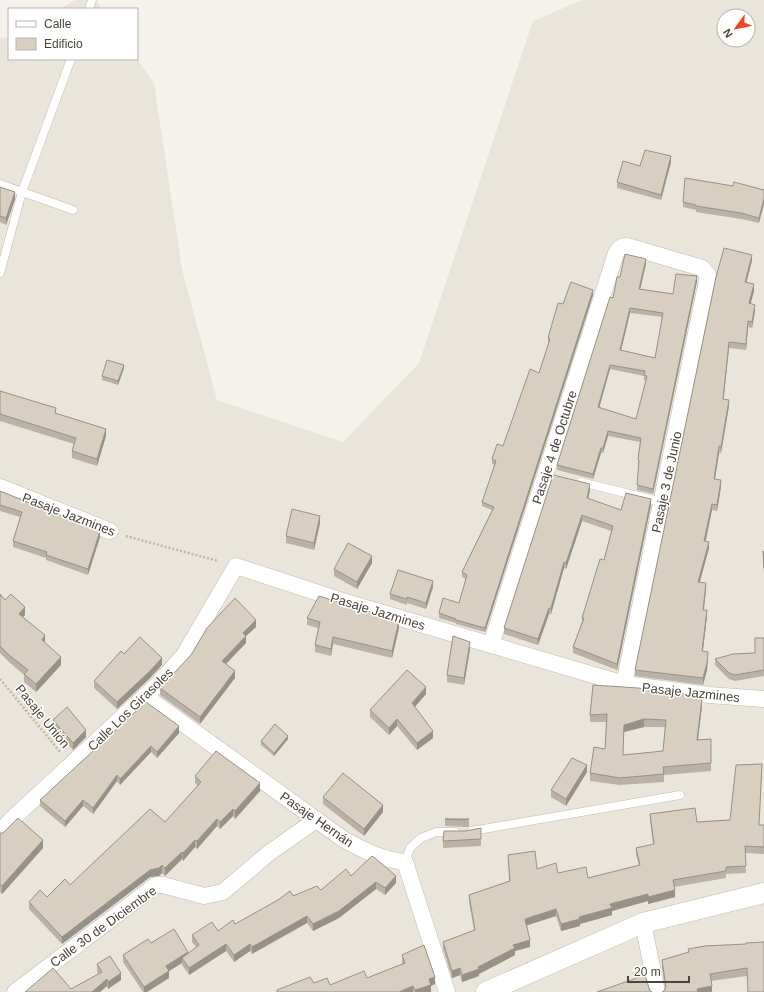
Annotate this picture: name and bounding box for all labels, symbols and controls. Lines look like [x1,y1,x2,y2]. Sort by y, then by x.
legend [8,8,138,60]
north arrow [716,8,756,48]
text: Calle [44,17,72,31]
text: N [720,27,735,40]
text: Edificio [44,37,83,51]
street label: Pasaje 4 de Octubre [529,388,580,506]
street label: Pasaje 3 de Junio [648,430,685,534]
street label: Pasaje Jazmines [20,490,118,539]
street label: Pasaje Jazmines [329,590,428,633]
street label: Calle Los Girasoles [85,664,176,754]
street label: Pasaje Jazmines [641,680,741,705]
street label: Pasaje Unión [12,682,73,751]
street label: Pasaje Hernán [277,789,356,850]
street label: Calle 30 de Diciembre [47,883,159,970]
scale bar [628,958,689,984]
text: 20 m [634,965,661,979]

